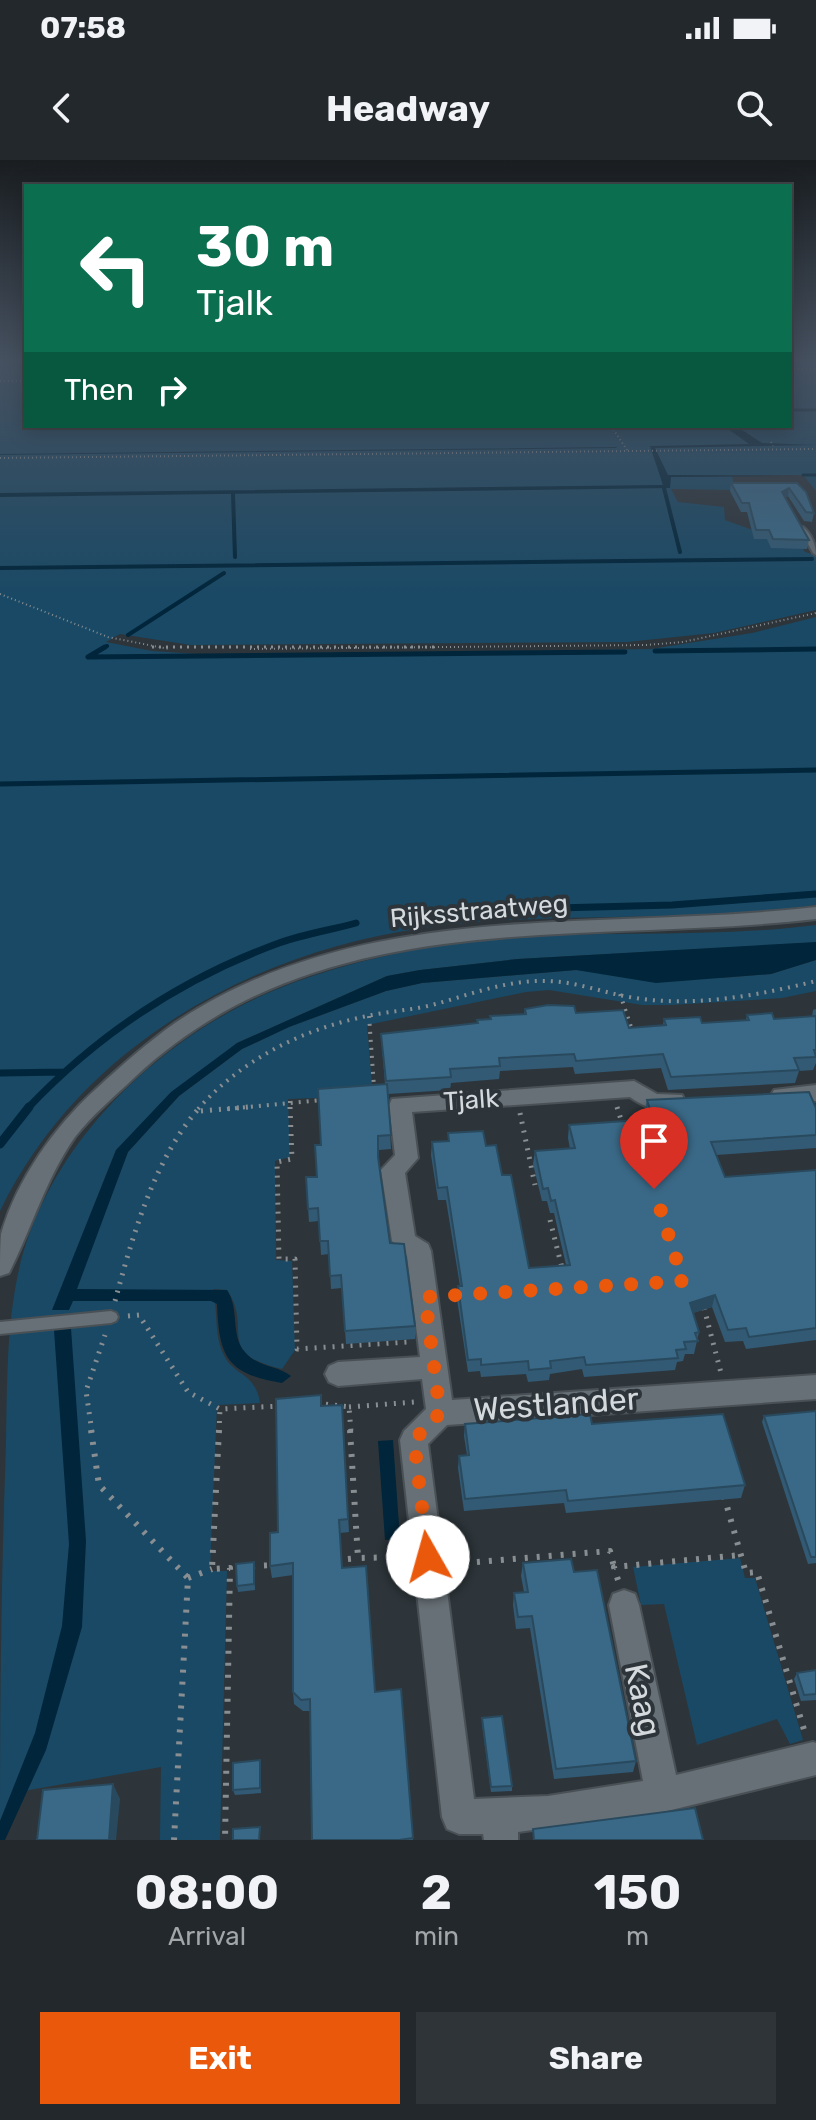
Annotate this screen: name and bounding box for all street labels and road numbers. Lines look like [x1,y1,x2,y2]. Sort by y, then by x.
street label: Rijksstraatweg [389,888,569,934]
street label: Tjalk [442,1083,500,1117]
street label: Westlander [472,1379,640,1429]
street label: Kaag [617,1660,669,1740]

